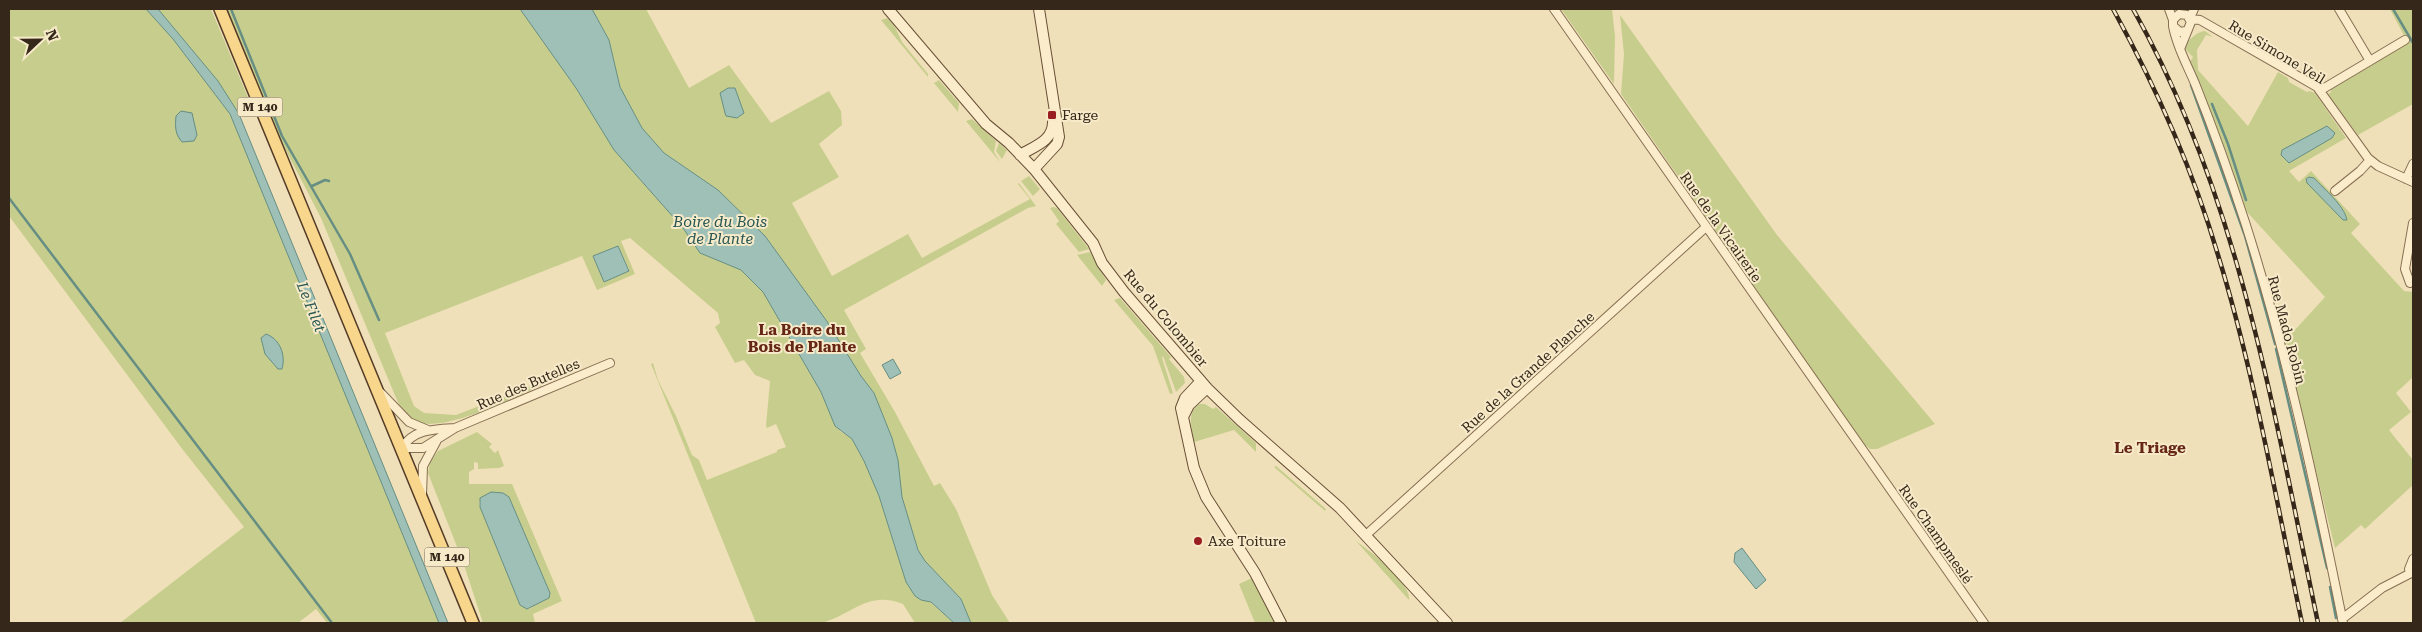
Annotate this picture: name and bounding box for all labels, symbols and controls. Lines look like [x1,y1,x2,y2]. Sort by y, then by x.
north arrow [15,15,65,65]
street label: Rue Simone Veil [2226,17,2329,87]
text: N [43,27,62,43]
road number: M 140 [238,98,282,116]
place label: Farge [1062,107,1098,123]
marker: Farge [1046,109,1058,121]
street label: Rue de la Vicairerie [1677,169,1765,285]
water label: Boire du Bois de Plante [672,213,767,248]
street label: Rue du Colombier [1121,266,1211,370]
street label: Rue Mado Robin [2265,274,2309,386]
water label: Le Filet [292,278,329,335]
street label: Rue de la Grande Planche [1458,308,1598,436]
district label: La Boire du Bois de Plante [748,321,857,356]
street label: Rue des Butelles [474,355,582,413]
district label: Le Triage [2114,439,2186,457]
street label: Rue Champmeslé [1896,481,1976,587]
place label: Axe Toiture [1208,533,1286,549]
marker: Axe Toiture [1192,535,1204,547]
road number: M 140 [424,548,470,566]

